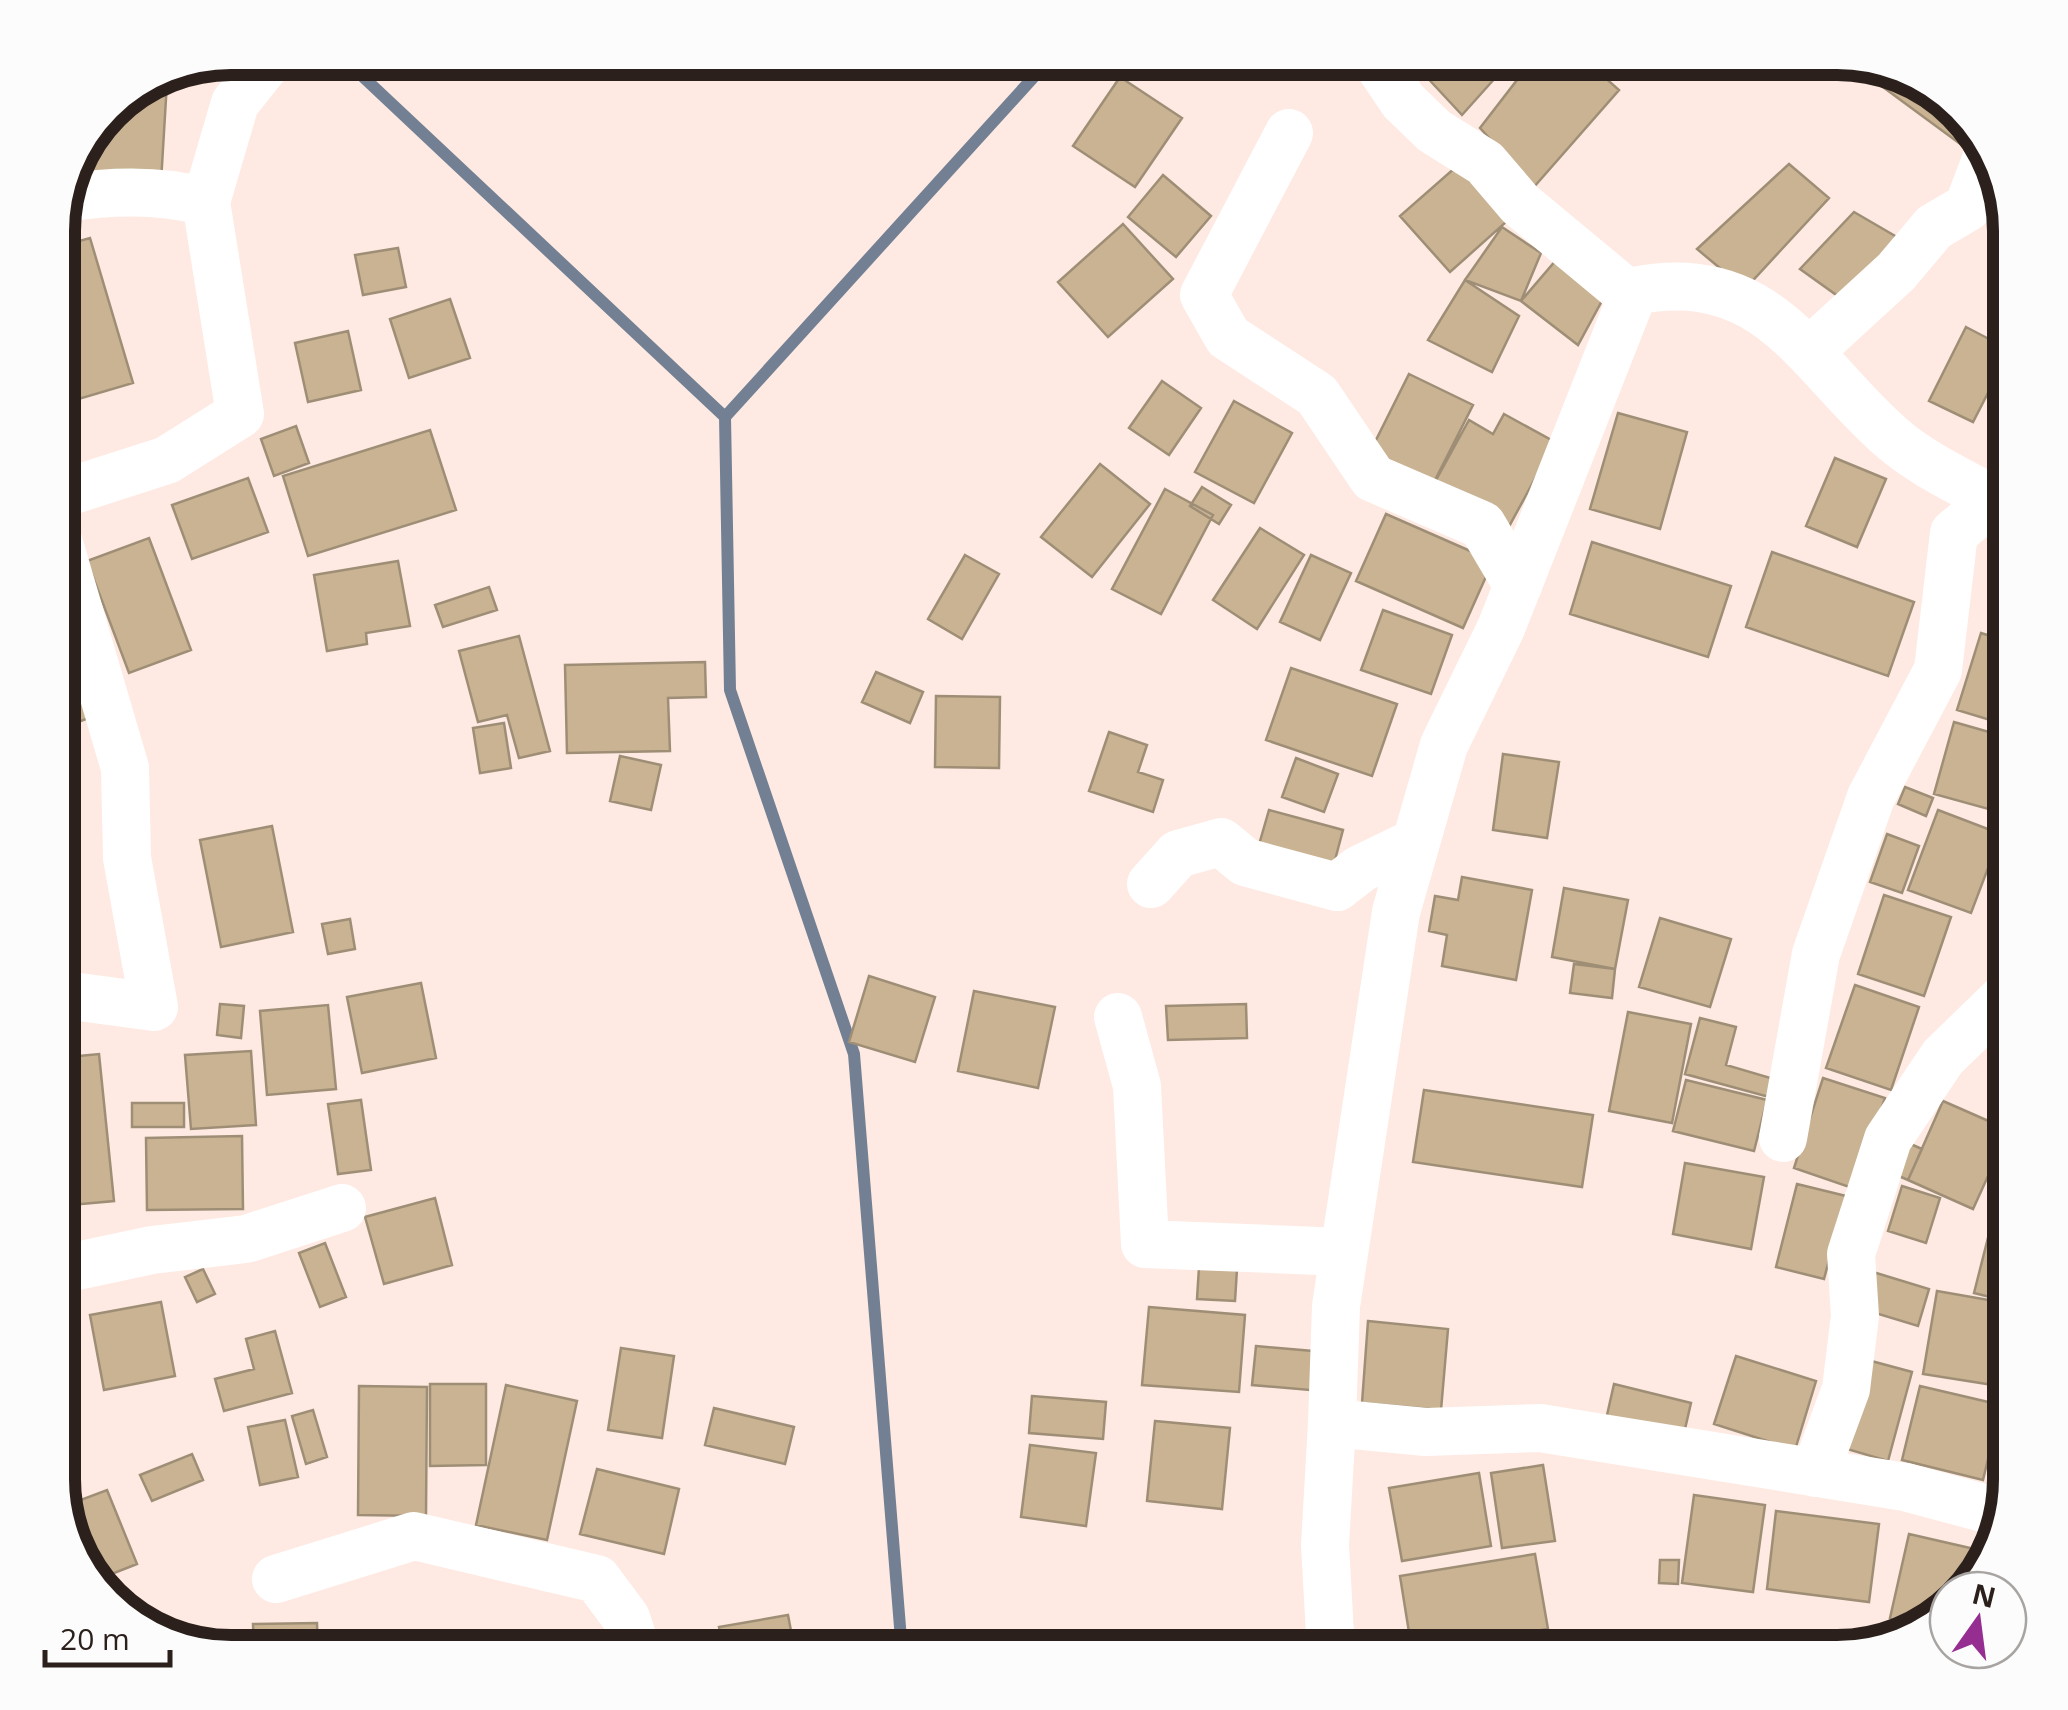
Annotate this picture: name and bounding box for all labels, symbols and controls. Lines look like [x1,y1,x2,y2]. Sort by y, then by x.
north arrow [1928,1570,2028,1670]
text: N [1969,1574,2000,1616]
scale bar [45,1605,170,1667]
text: 20 m [60,1618,130,1659]

